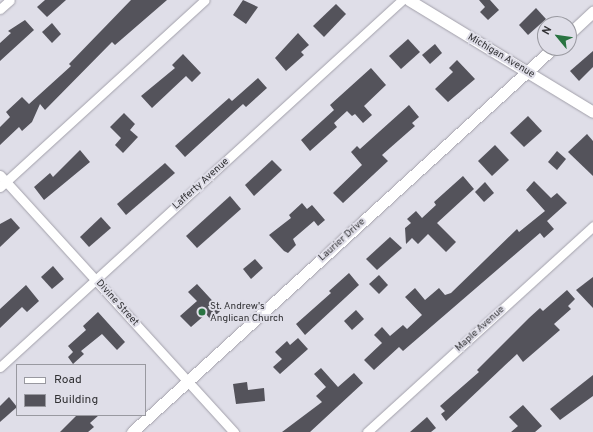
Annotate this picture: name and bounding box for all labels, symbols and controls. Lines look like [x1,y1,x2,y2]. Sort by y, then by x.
north arrow [537,16,577,56]
text: N [539,24,555,38]
street label: Michigan Avenue [465,31,537,81]
street label: Lafferty Avenue [170,156,232,212]
street label: Laurier Drive [316,216,368,264]
street label: Divine Street [93,277,141,329]
place label: St. Andrew's Anglican Church [210,300,284,324]
street label: Maple Avenue [453,304,507,354]
marker: St. Andrew's Anglican Church [197,307,207,317]
legend [16,364,146,416]
text: Road [54,372,82,388]
text: Building [54,392,98,408]

